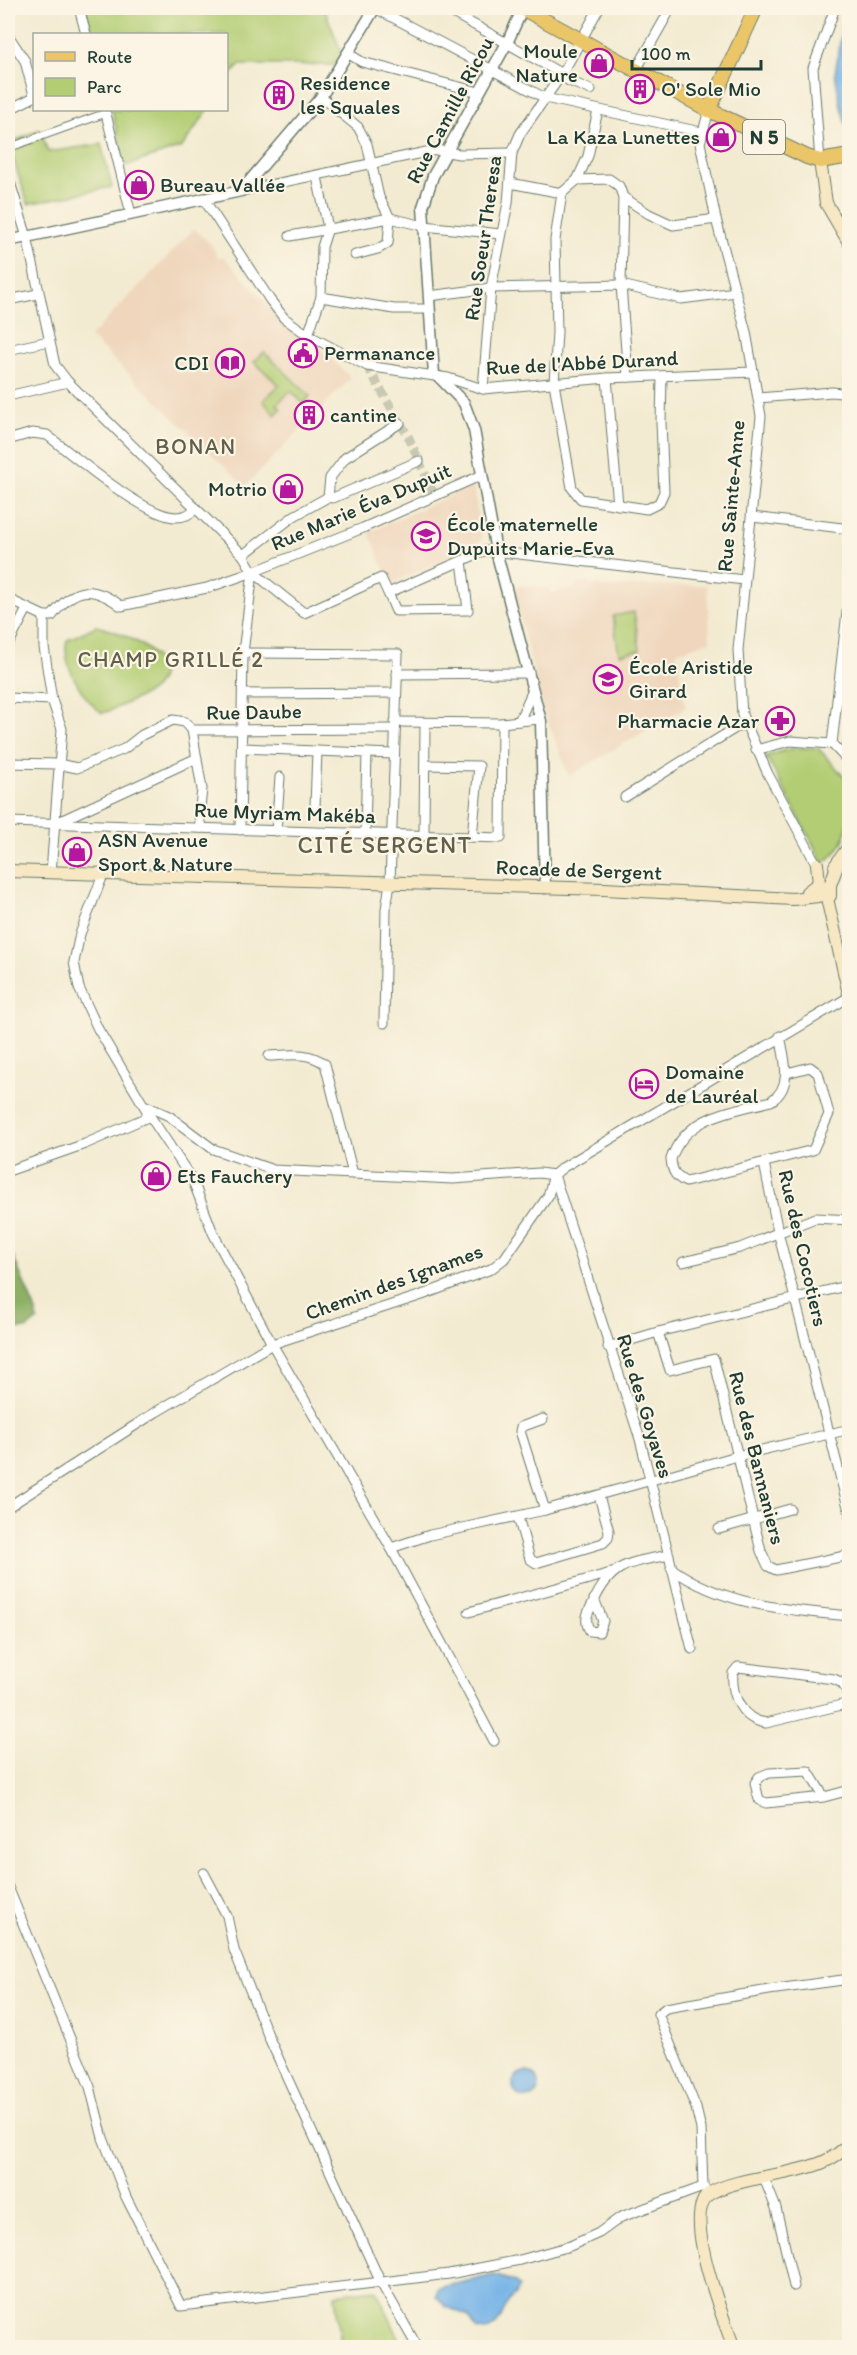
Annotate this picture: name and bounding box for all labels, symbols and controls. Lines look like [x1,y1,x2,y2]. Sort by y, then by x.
street label: Rue Camille Ricou [400,32,499,188]
legend [33,33,228,111]
scale bar [632,33,761,71]
place label: Moule Nature [516,38,578,87]
text: 100 m [641,43,691,65]
text: Route [87,46,132,68]
shop icon: Moule Nature [583,47,615,79]
place label: Residence les Squales [300,70,400,119]
building icon: O' Sole Mio [624,73,656,105]
text: Parc [87,76,121,98]
place label: O' Sole Mio [661,76,761,101]
building icon: Residence les Squales [263,79,295,111]
road number: N 5 [743,120,785,154]
shop icon: La Kaza Lunettes [705,121,737,153]
place label: La Kaza Lunettes [547,124,700,149]
street label: Rue Soeur Theresa [459,154,506,322]
shop icon: Bureau Vallée [123,169,155,201]
place label: Bureau Vallée [160,172,285,197]
public building icon: Permanance [287,337,319,369]
place label: Permanance [324,340,435,365]
street label: Rue de l'Abbé Durand [485,345,679,380]
library icon: CDI [214,347,246,379]
place label: CDI [174,350,209,375]
building icon: cantine [293,399,325,431]
place label: cantine [330,402,397,427]
street label: Rue Sainte-Anne [711,419,750,573]
district label: BONAN [155,433,237,460]
street label: Rue Marie Éva Dupuit [267,457,455,556]
shop icon: Motrio [272,473,304,505]
place label: Motrio [208,476,267,501]
place label: École maternelle Dupuits Marie-Eva [447,511,614,560]
school or university icon: École maternelle Dupuits Marie-Eva [410,520,442,552]
district label: CHAMP GRILLÉ 2 [78,646,264,673]
place label: École Aristide Girard [629,654,753,703]
school or university icon: École Aristide Girard [592,663,624,695]
street label: Rue Daube [206,698,302,725]
pharmacy icon: Pharmacie Azar [764,705,796,737]
place label: Pharmacie Azar [617,708,760,733]
street label: Rue Myriam Makéba [194,797,376,828]
place label: ASN Avenue Sport & Nature [98,827,233,876]
district label: CITÉ SERGENT [297,830,473,859]
shop icon: ASN Avenue Sport & Nature [61,836,93,868]
street label: Rocade de Sergent [495,854,663,885]
place label: Domaine de Lauréal [665,1059,759,1108]
hotel icon: Domaine de Lauréal [628,1068,660,1100]
shop icon: Ets Fauchery [140,1160,172,1192]
place label: Ets Fauchery [177,1163,292,1188]
street label: Rue des Cocotiers [773,1167,834,1329]
street label: Chemin des Ignames [302,1238,486,1325]
street label: Rue des Goyaves [612,1331,679,1481]
street label: Rue des Bannaniers [724,1369,791,1547]

